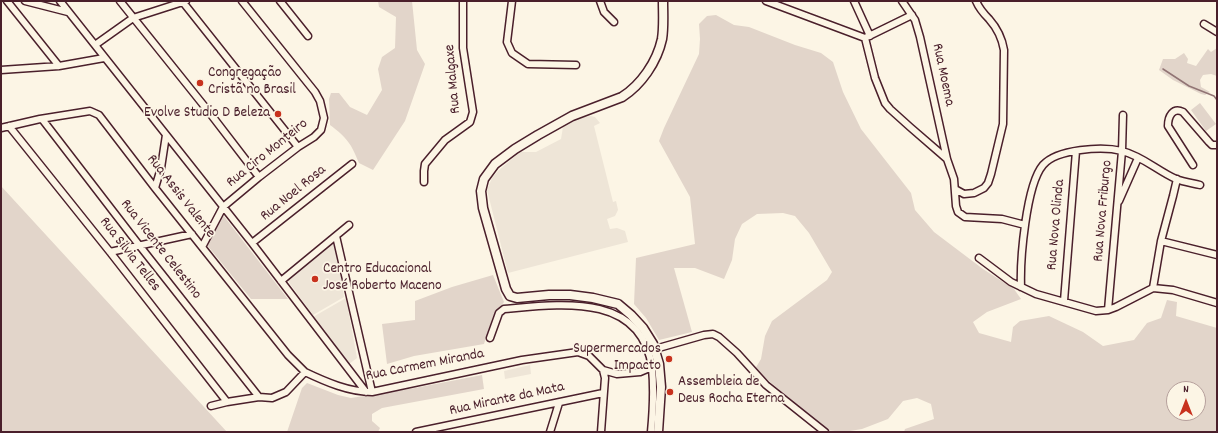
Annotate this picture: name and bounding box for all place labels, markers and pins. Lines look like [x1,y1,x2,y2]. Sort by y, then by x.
place label: Congregação Cristã no Brasil [208,65,296,100]
marker: Congregação Cristã no Brasil [195,78,205,88]
place label: Evolve Studio D Beleza [144,105,270,123]
marker: Evolve Studio D Beleza [273,109,283,119]
place label: Centro Educacional José Roberto Maceno [323,261,442,296]
marker: Centro Educacional José Roberto Maceno [310,274,320,284]
place label: Supermercados Impacto [573,341,661,376]
marker: Supermercados Impacto [664,354,674,364]
place label: Assembleia de Deus Rocha Eterna [678,374,784,409]
marker: Assembleia de Deus Rocha Eterna [665,387,675,397]

